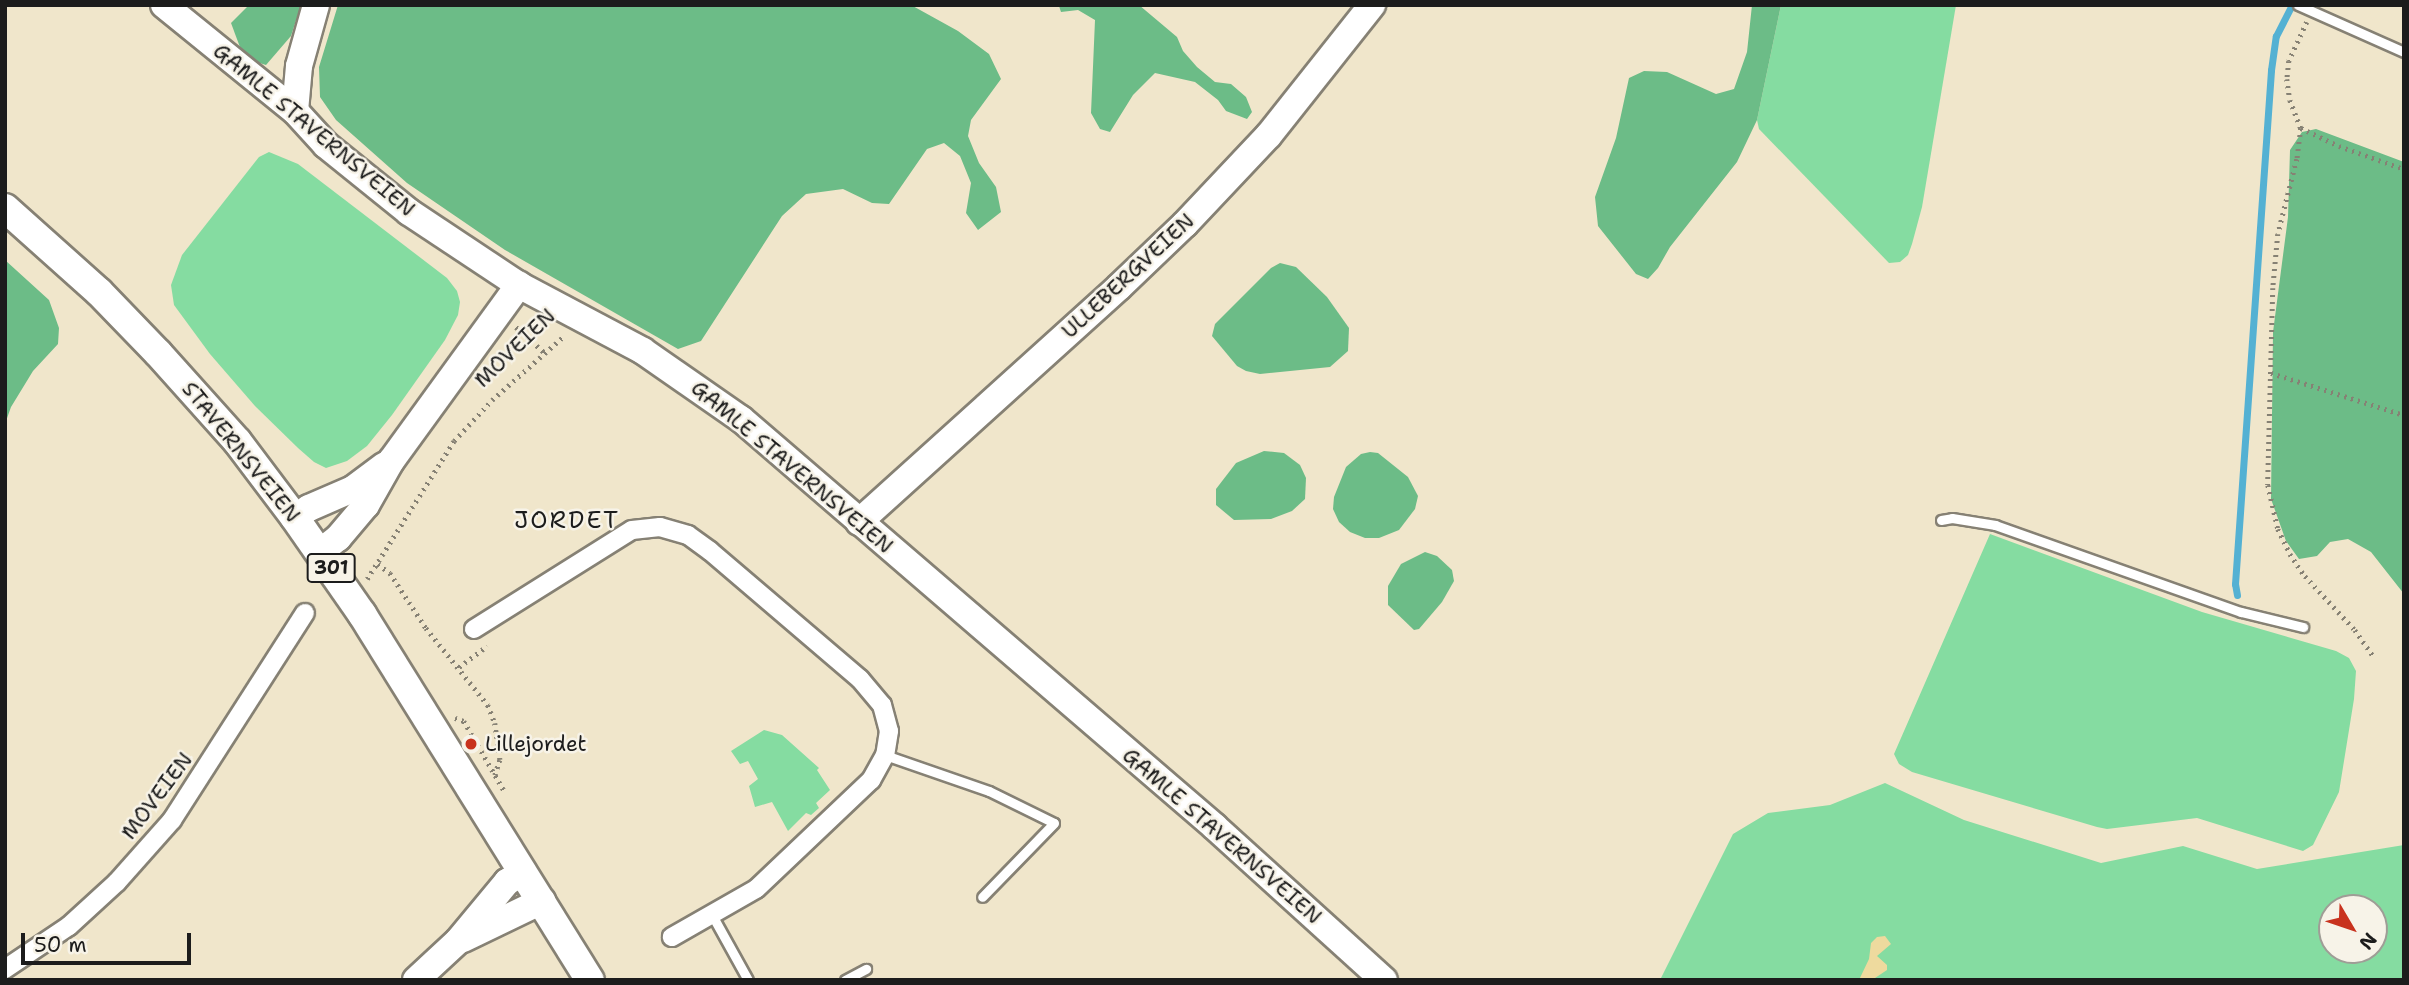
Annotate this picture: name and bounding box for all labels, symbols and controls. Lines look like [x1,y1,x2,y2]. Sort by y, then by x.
street label: GAMLE STAVERNSVEIEN [208,38,420,222]
street label: ULLEBERGVEIEN [1057,208,1199,344]
street label: MOVEIEN [469,303,561,393]
street label: GAMLE STAVERNSVEIEN [686,375,898,559]
street label: STAVERNSVEIEN [177,377,305,527]
district label: JORDET [515,507,619,535]
road number: 301 [306,552,356,583]
place label: Lillejordet [485,731,587,757]
marker: Lillejordet [463,736,479,752]
street label: GAMLE STAVERNSVEIEN [1117,743,1327,929]
street label: MOVEIEN [116,748,198,844]
north arrow [2318,894,2388,964]
scale bar [24,918,194,962]
text: N [2354,928,2383,955]
text: 50 m [34,931,87,959]

